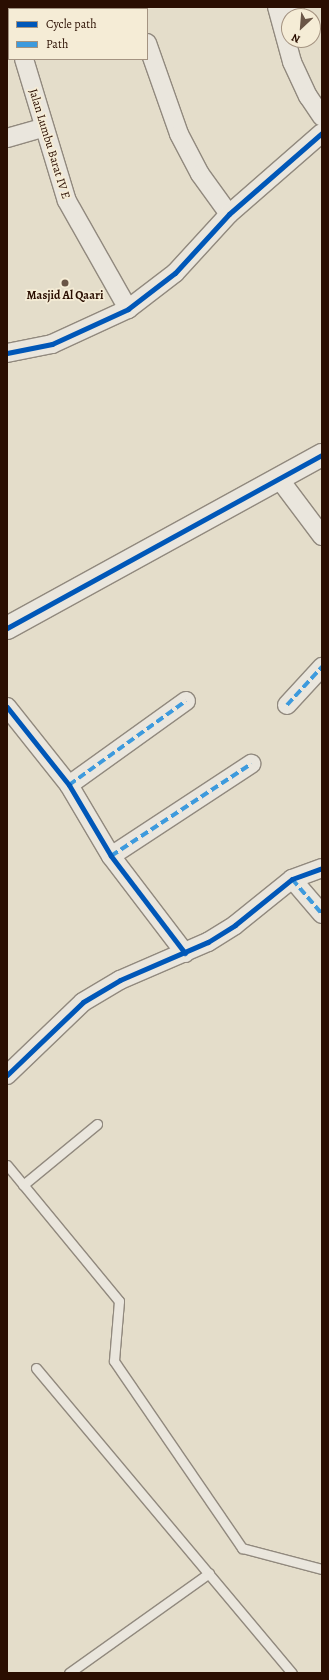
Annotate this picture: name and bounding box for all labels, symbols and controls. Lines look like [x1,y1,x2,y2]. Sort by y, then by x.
legend [8,8,148,60]
north arrow [281,8,321,48]
text: Cycle path [46,16,97,32]
text: N [289,30,303,47]
text: Path [46,36,68,52]
street label: Jalan Lumbu Barat IV E [25,87,73,201]
marker: Masjid Al Qaari [60,278,70,288]
place label: Masjid Al Qaari [27,289,103,303]

